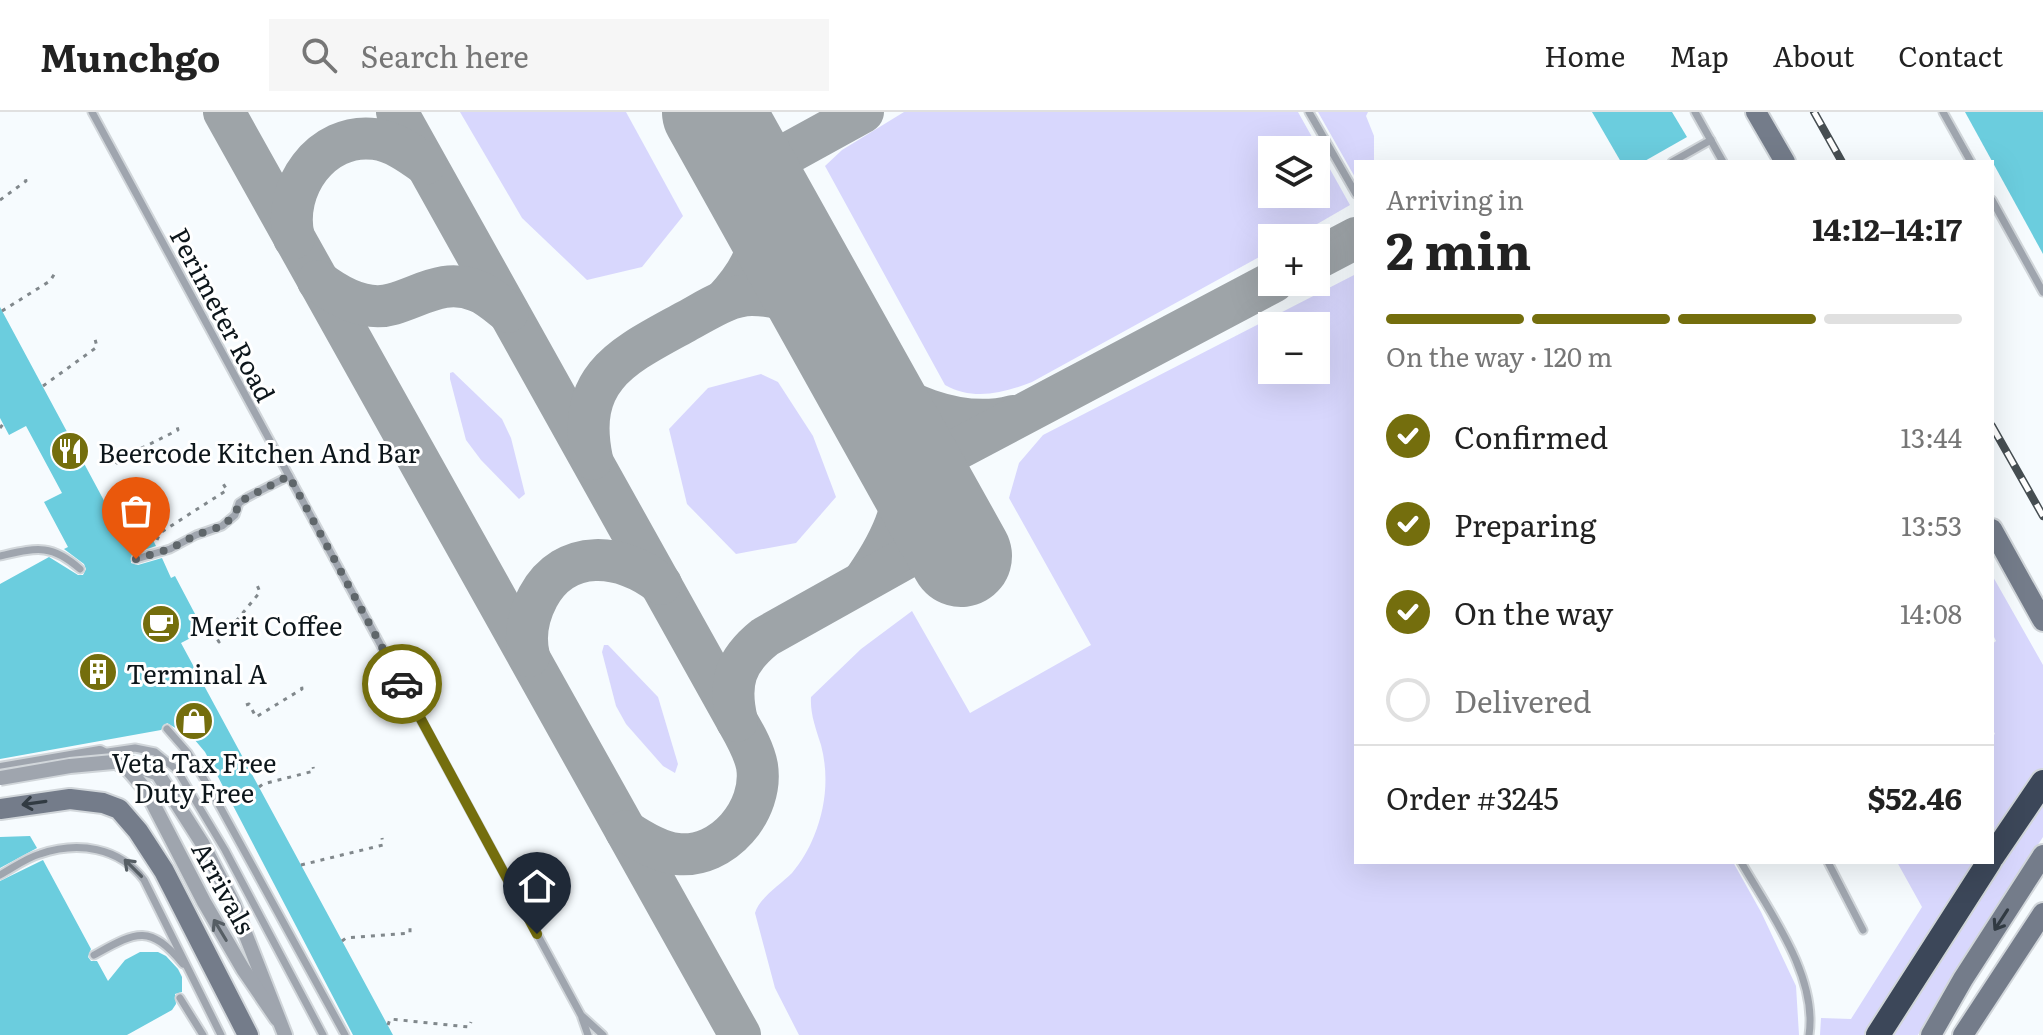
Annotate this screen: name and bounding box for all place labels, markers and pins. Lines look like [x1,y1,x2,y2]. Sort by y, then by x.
restaurant icon: Beercode Kitchen And Bar [49,430,91,472]
place label: Beercode Kitchen And Bar [98,432,420,471]
pin [102,477,170,559]
cafe icon: Merit Coffee [140,603,182,645]
place label: Merit Coffee [189,605,343,644]
building icon: Terminal A [77,651,119,693]
place label: Terminal A [126,653,267,692]
shop icon: Veta Tax Free Duty Free [173,700,215,742]
place label: Veta Tax Free Duty Free [112,742,277,811]
pin [503,852,571,934]

